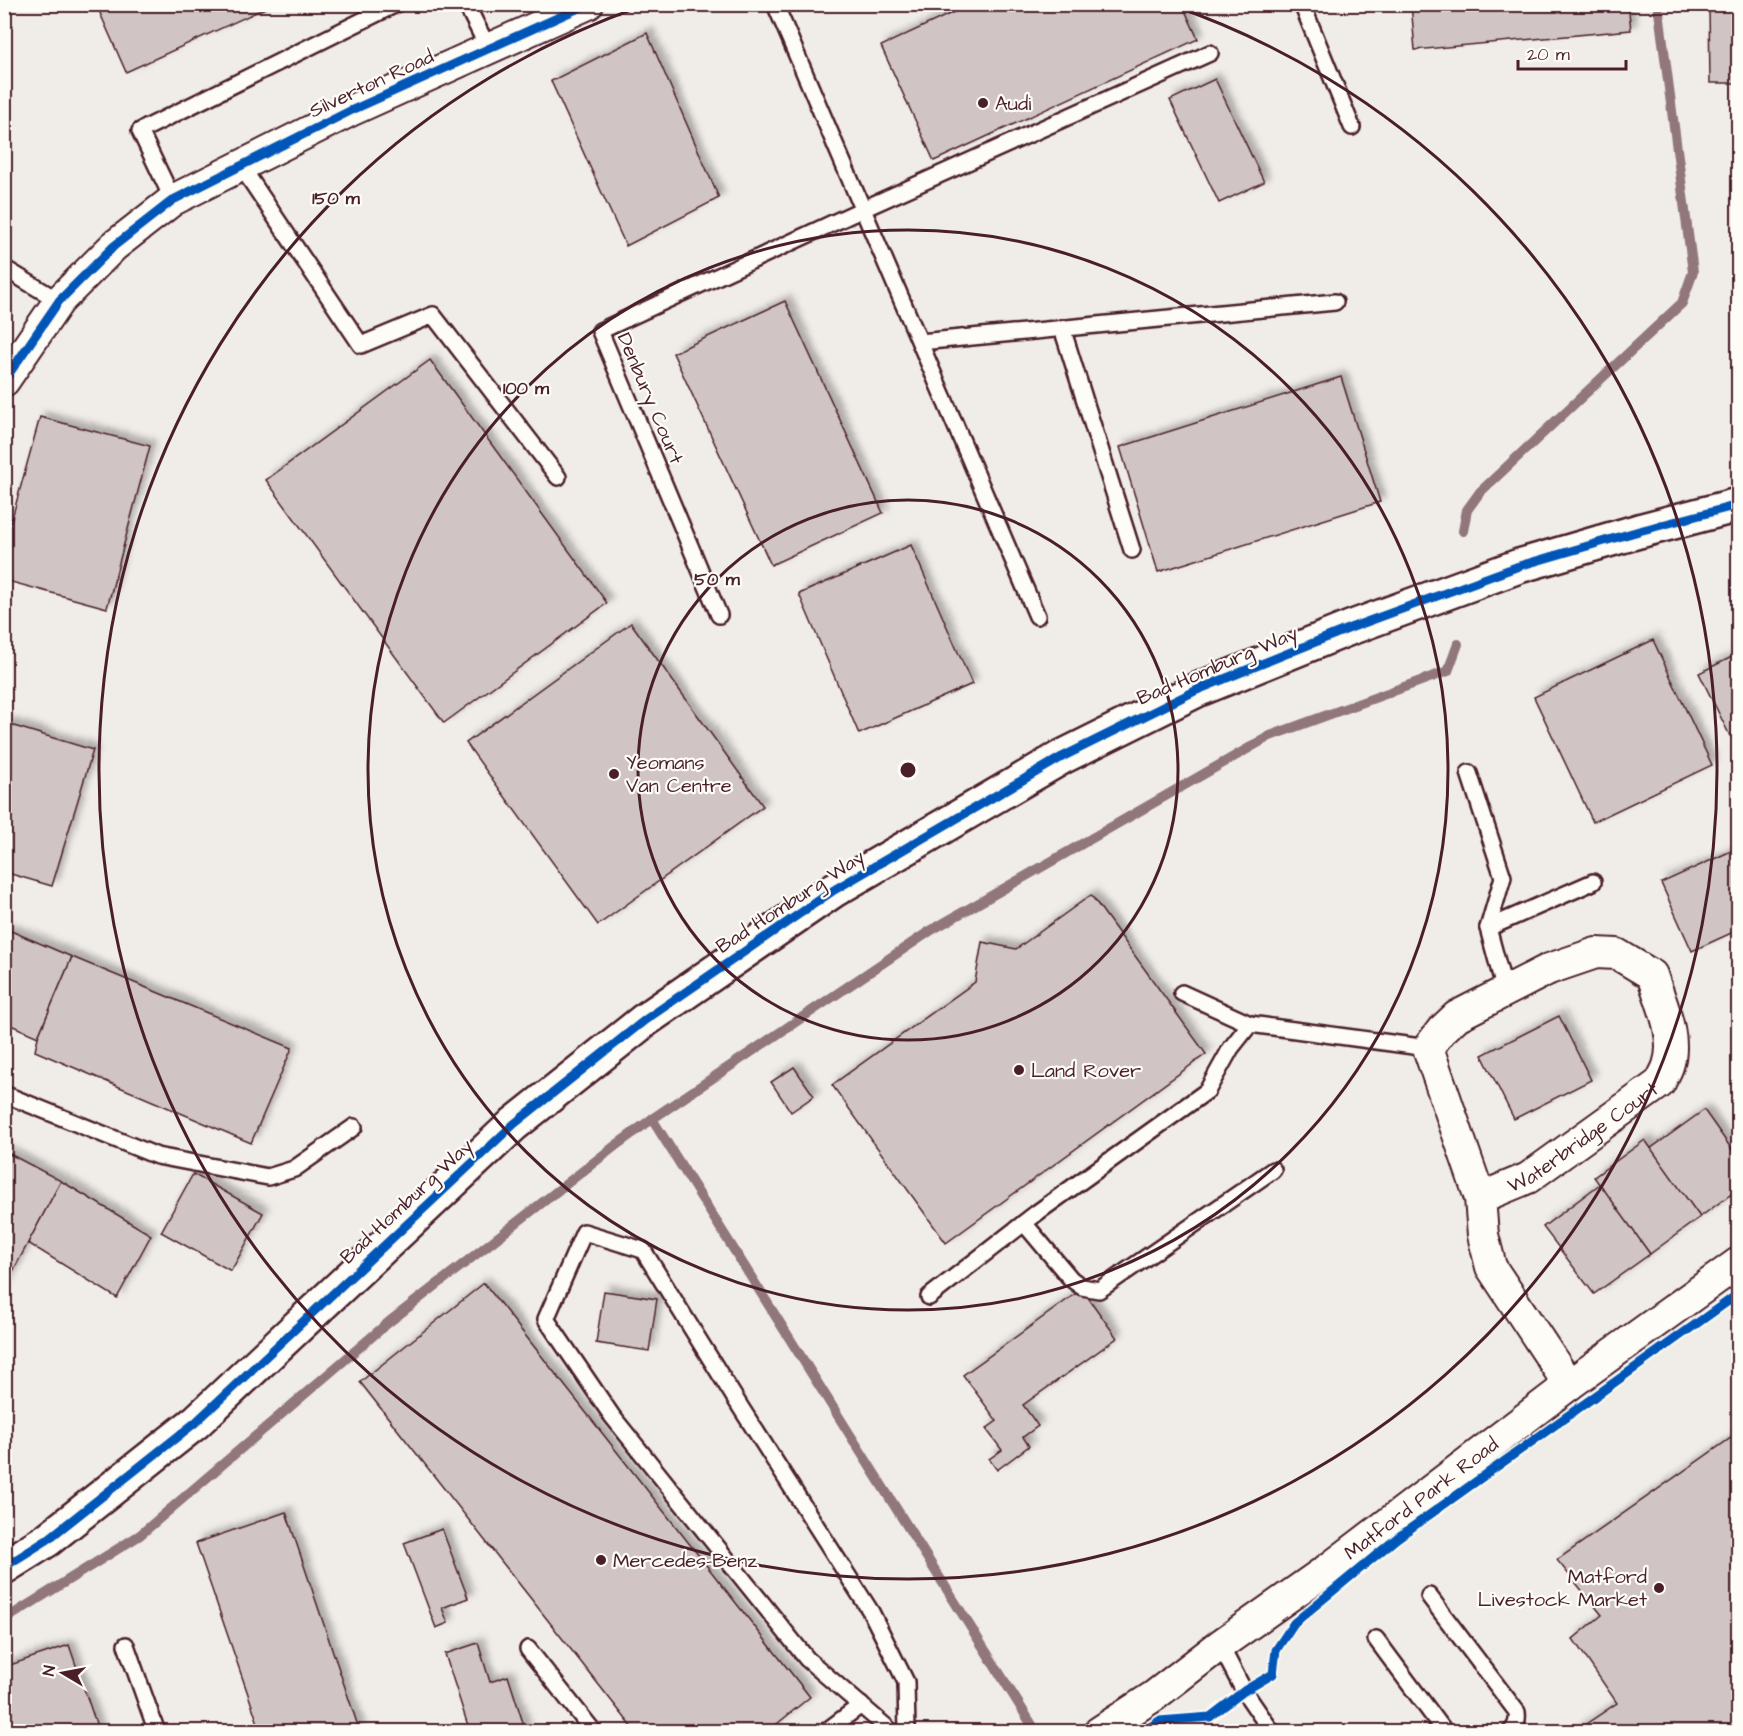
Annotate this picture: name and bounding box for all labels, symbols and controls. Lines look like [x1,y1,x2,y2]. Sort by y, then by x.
scale bar [1518,33,1626,71]
text: 20 m [1527,42,1570,67]
street label: Silverton Road [305,43,438,125]
place label: Audi [995,90,1031,118]
marker: Audi [976,96,990,110]
text: 150 m [312,186,361,211]
street label: Denbury Court [609,329,690,469]
text: 100 m [503,376,550,401]
text: 50 m [694,567,741,592]
street label: Bad Homburg Way [1133,619,1303,713]
place label: Yeomans Van Centre [626,749,732,800]
centre of rings [898,760,918,780]
marker: Yeomans Van Centre [607,767,621,781]
street label: Bad Homburg Way [711,843,871,961]
place label: Land Rover [1031,1057,1141,1085]
marker: Land Rover [1012,1063,1026,1077]
street label: Waterbridge Court [1503,1076,1664,1200]
street label: Bad Homburg Way [334,1133,480,1271]
street label: Matford Park Road [1338,1431,1504,1567]
place label: Mercedes-Benz [613,1547,757,1575]
marker: Mercedes-Benz [594,1553,608,1567]
place label: Matford Livestock Market [1478,1563,1647,1614]
marker: Matford Livestock Market [1652,1581,1666,1595]
north arrow [33,1643,93,1703]
text: N [38,1664,61,1677]

